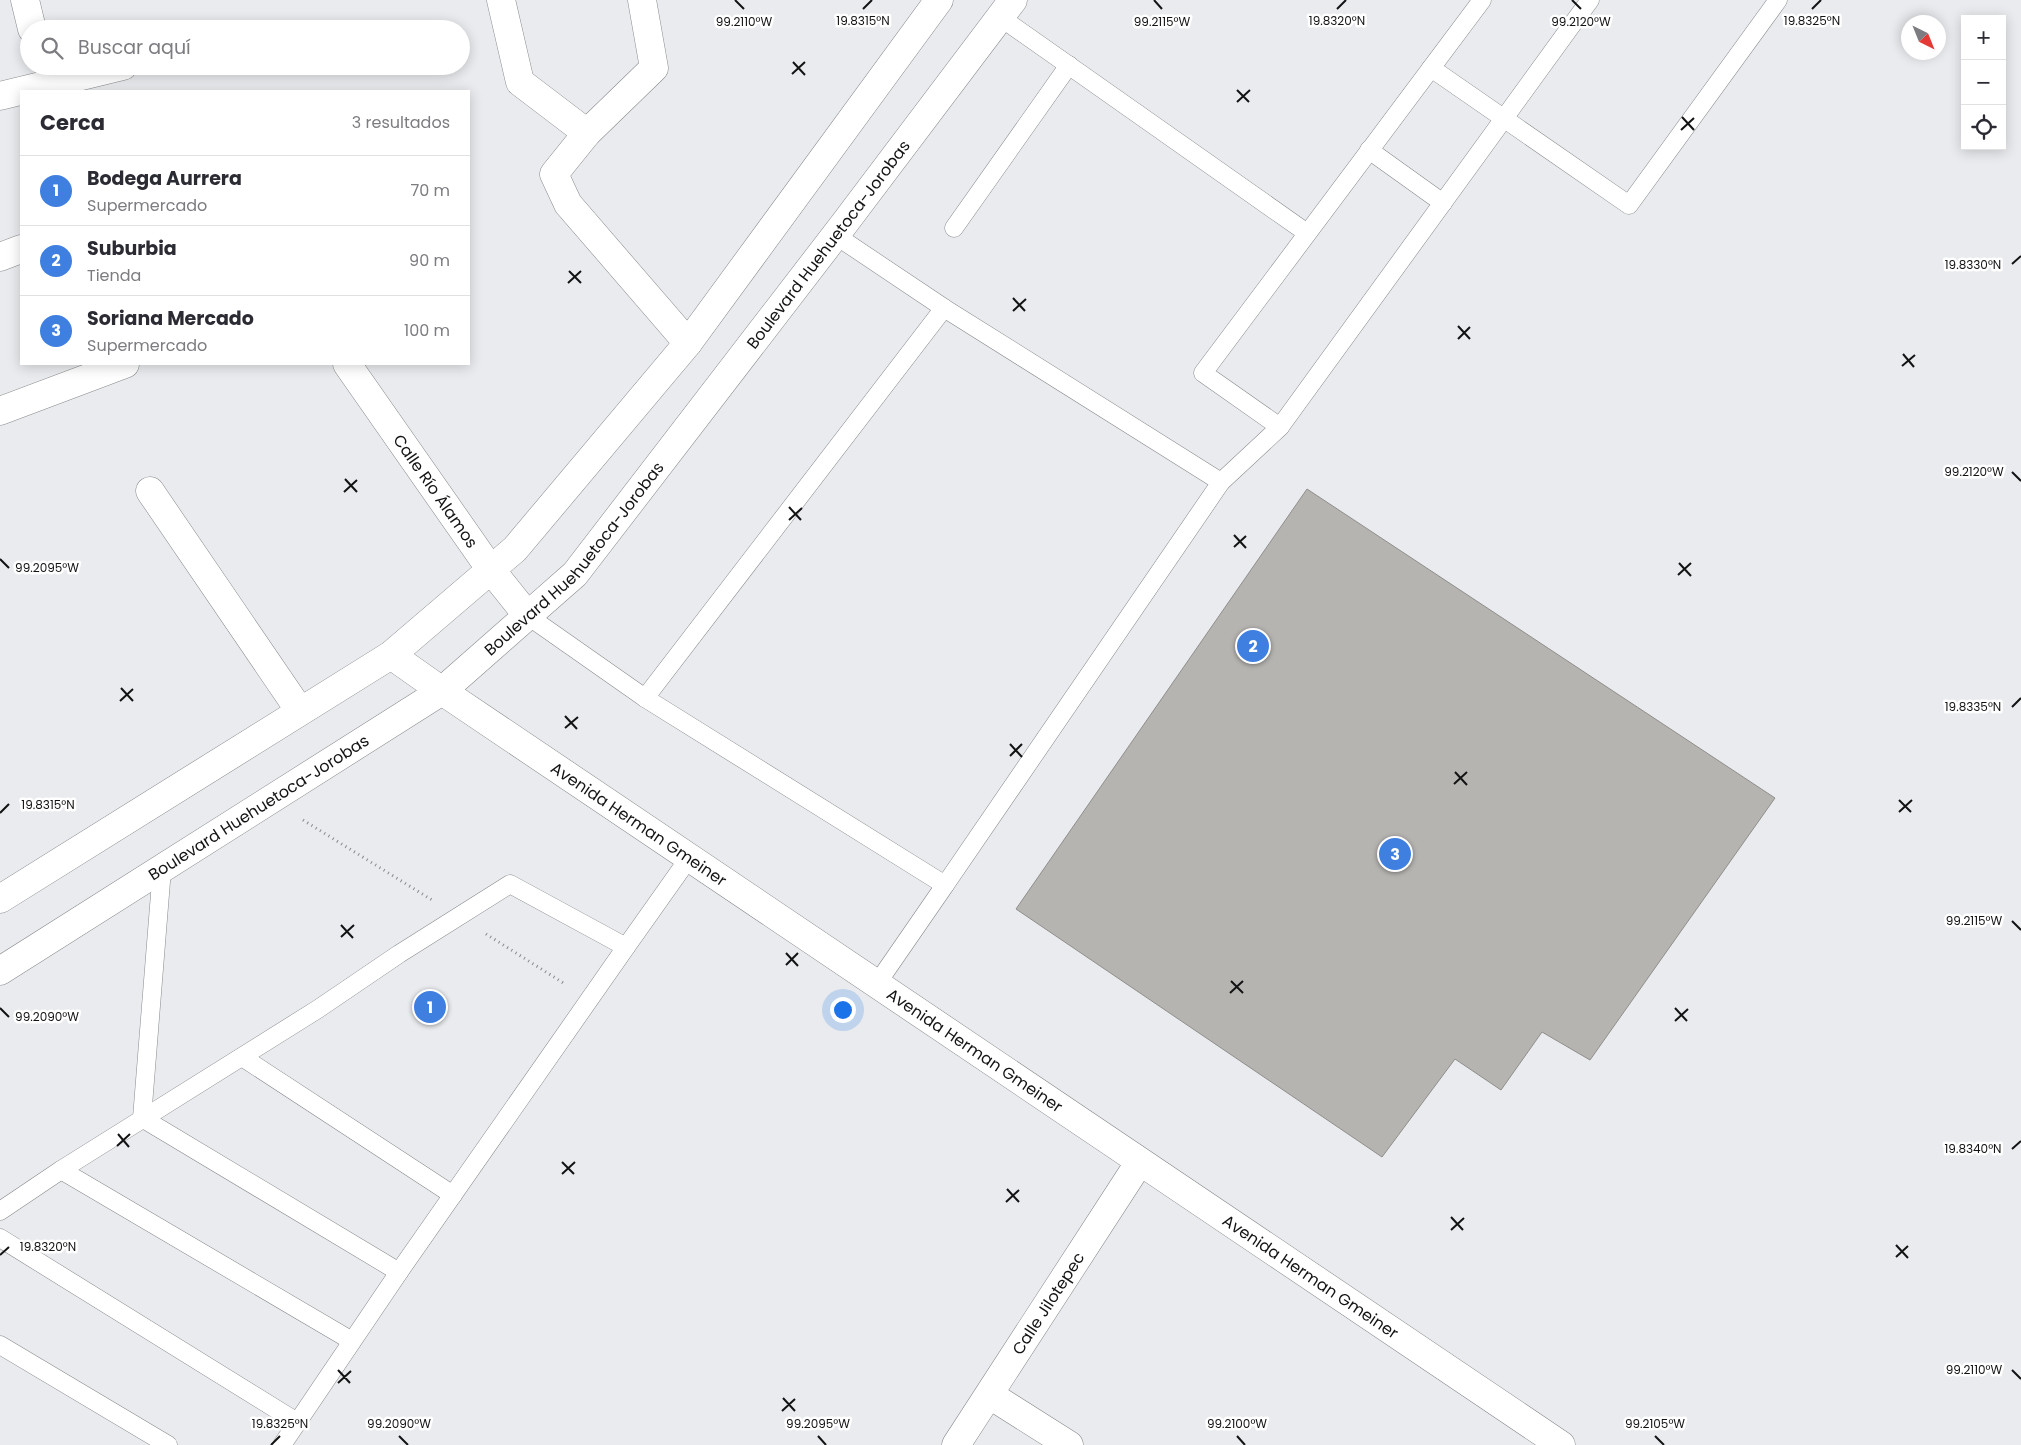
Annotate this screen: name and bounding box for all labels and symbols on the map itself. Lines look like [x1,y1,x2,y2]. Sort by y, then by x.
text: 19.8315°N [836,12,890,29]
text: 19.8320°N [1309,12,1365,29]
text: 19.8325°N [1784,12,1840,29]
text: 99.2110°W [716,13,772,30]
text: 99.2115°W [1134,13,1190,30]
text: 99.2120°W [1551,13,1611,30]
north arrow [1901,15,1946,60]
street label: Boulevard Huehuetoca-Jorobas [741,135,915,354]
text: 19.8330°N [1945,256,2001,273]
street label: Calle Río Álamos [388,430,483,553]
street label: Boulevard Huehuetoca-Jorobas [479,457,669,661]
text: 99.2120°W [1944,463,2004,480]
text: 99.2095°W [15,559,79,576]
pin: 2 [1237,627,1269,665]
text: 19.8335°N [1945,698,2001,715]
street label: Boulevard Huehuetoca-Jorobas [144,729,374,886]
street label: Avenida Herman Gmeiner [546,757,731,892]
text: 19.8315°N [21,796,75,813]
pin: 3 [1379,835,1411,873]
text: 99.2115°W [1946,912,2002,929]
street label: Avenida Herman Gmeiner [882,983,1067,1118]
pin: 1 [414,988,446,1026]
your location [830,997,856,1023]
text: 99.2090°W [15,1008,79,1025]
text: 19.8340°N [1944,1140,2002,1157]
street label: Avenida Herman Gmeiner [1218,1209,1403,1344]
text: 19.8320°N [20,1238,76,1255]
street label: Calle Jilotepec [1007,1247,1090,1359]
text: 99.2110°W [1946,1361,2002,1378]
text: 19.8325°N [252,1415,308,1432]
text: 99.2090°W [367,1415,431,1432]
text: 99.2095°W [786,1415,850,1432]
text: 99.2100°W [1207,1415,1267,1432]
text: 99.2105°W [1625,1415,1685,1432]

